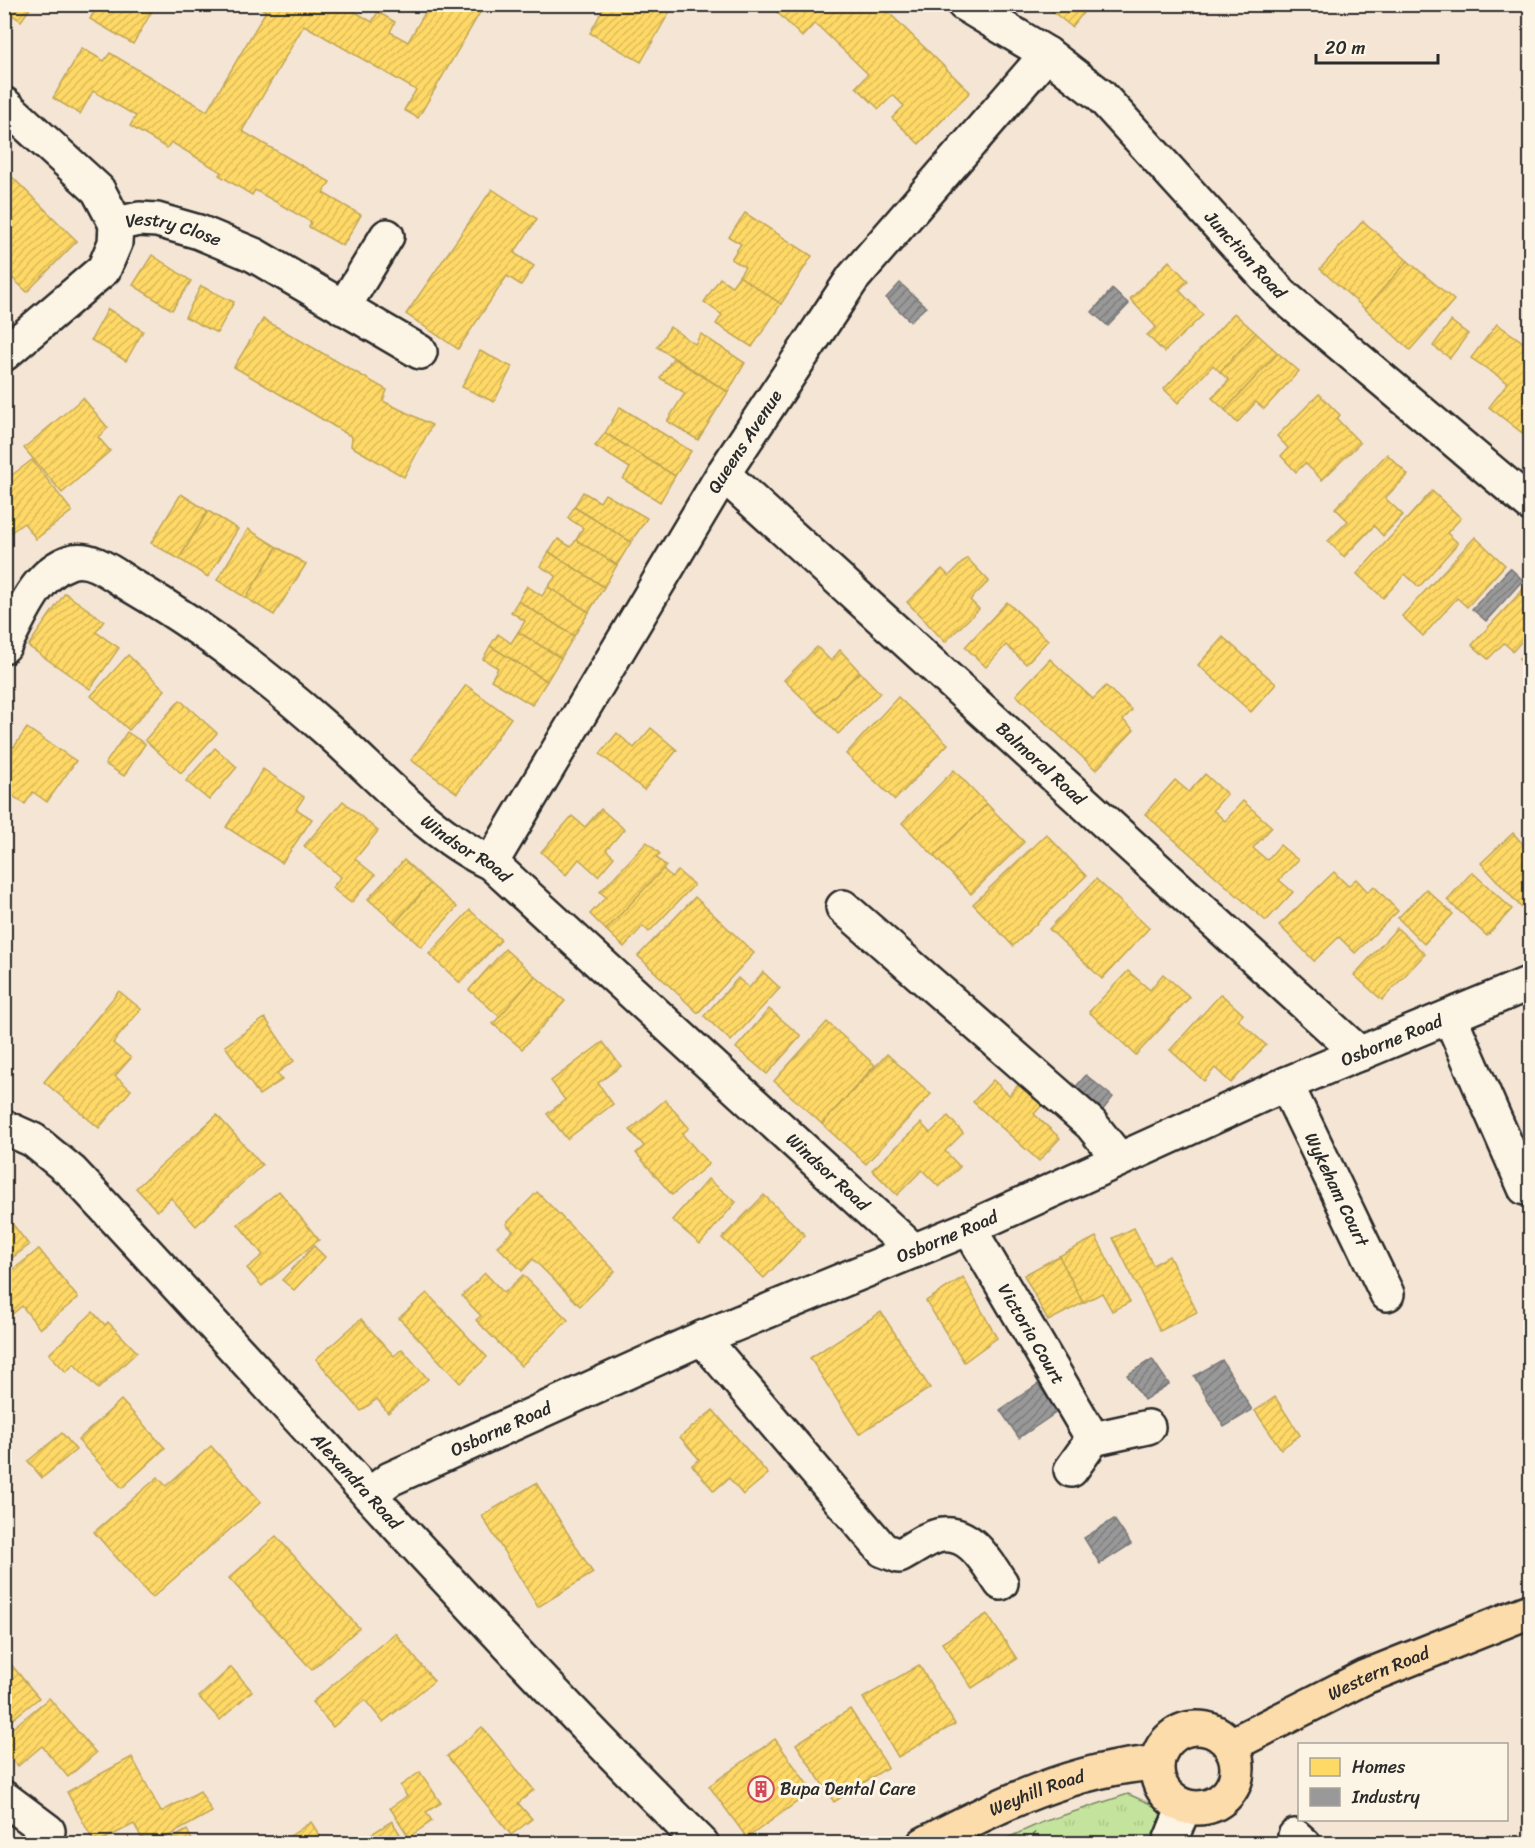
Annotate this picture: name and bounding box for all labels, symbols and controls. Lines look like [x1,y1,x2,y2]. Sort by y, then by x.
scale bar [1316,27,1438,65]
text: 20 m [1325,32,1365,64]
street label: Junction Road [1196,202,1296,308]
street label: Vestry Close [122,203,226,256]
street label: Queens Avenue [699,383,791,500]
street label: Balmoral Road [988,713,1095,815]
street label: Windsor Road [413,806,520,892]
street label: Osborne Road [1335,1004,1449,1076]
street label: Windsor Road [778,1125,878,1220]
street label: Wykeham Court [1296,1127,1378,1253]
street label: Osborne Road [891,1200,1005,1272]
street label: Victoria Court [989,1277,1074,1391]
street label: Osborne Road [445,1391,558,1466]
street label: Alexandra Road [302,1424,411,1538]
street label: Western Road [1322,1636,1436,1710]
legend [1298,1743,1508,1821]
text: Homes [1352,1751,1406,1783]
street label: Weyhill Road [983,1760,1090,1825]
place label: Bupa Dental Care [780,1773,916,1805]
building icon: Bupa Dental Care [746,1774,776,1804]
text: Industry [1351,1781,1421,1813]

